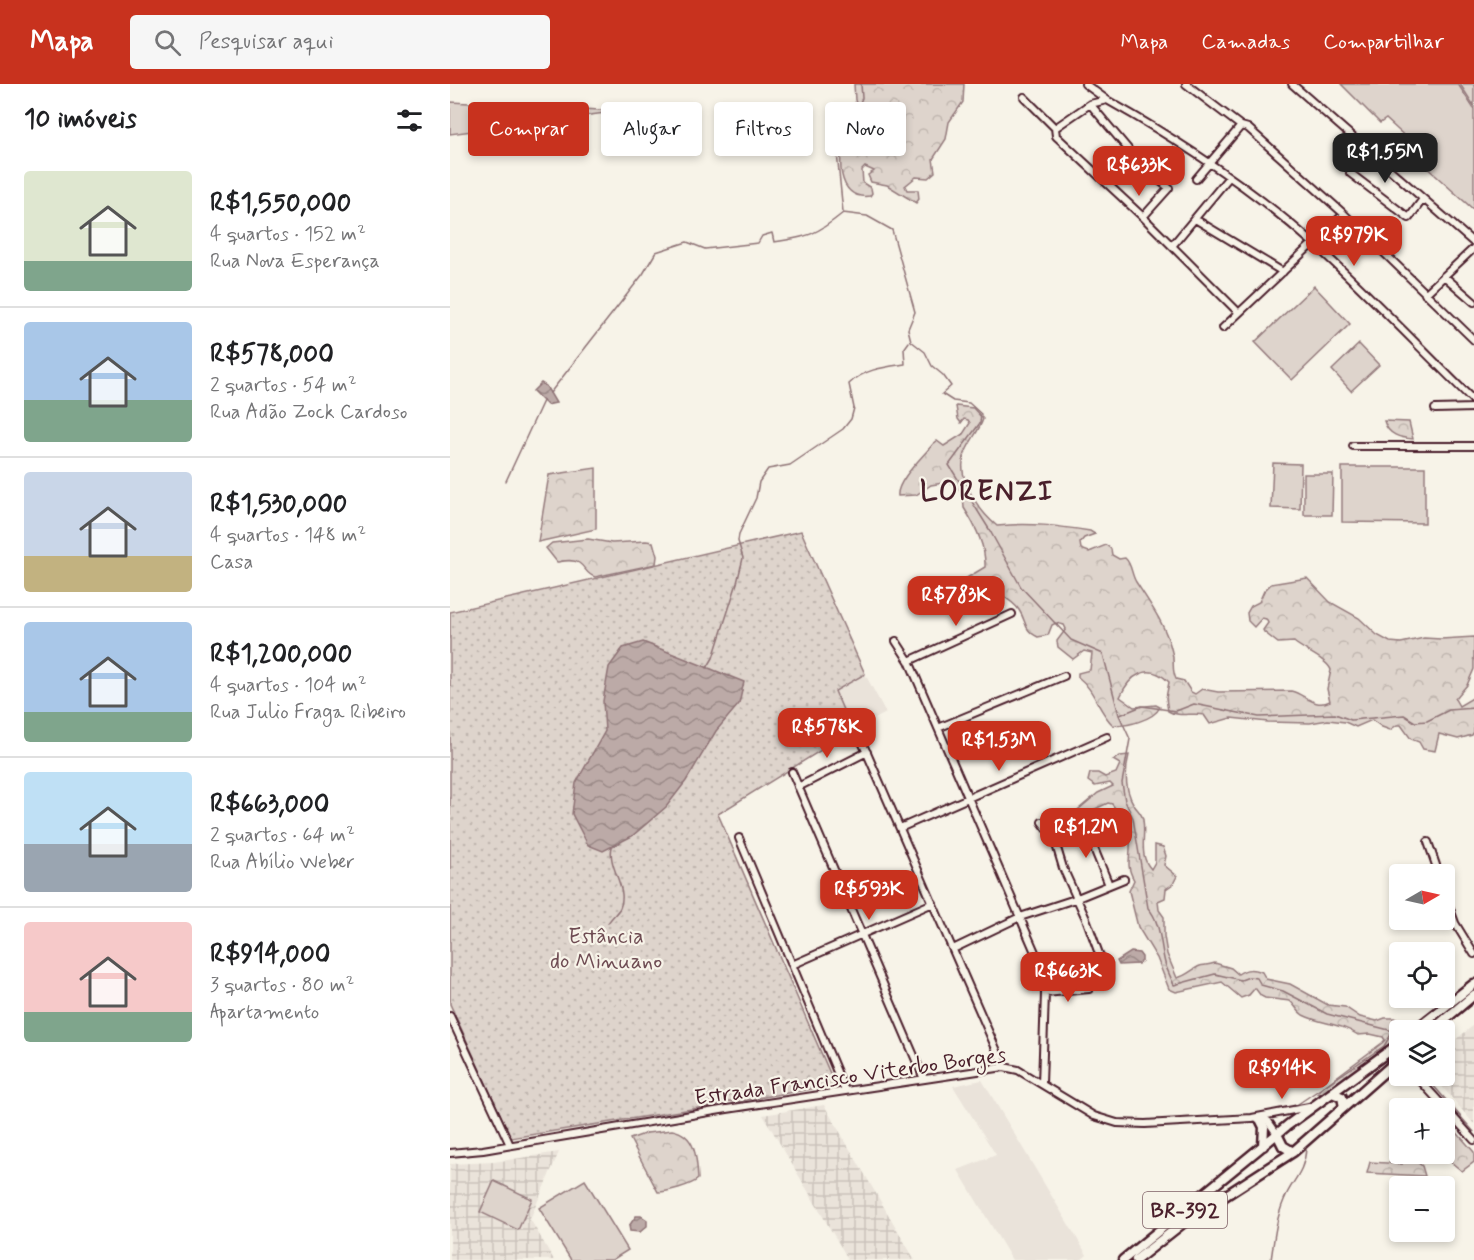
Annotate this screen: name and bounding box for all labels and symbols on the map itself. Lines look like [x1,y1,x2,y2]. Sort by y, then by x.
pin: R$1.55M [1330,133,1440,184]
pin: R$633K [1090,146,1188,197]
pin: R$979K [1305,216,1403,267]
district label: LORENZI [920,474,1054,511]
pin: R$783K [907,576,1005,627]
pin: R$578K [778,708,876,759]
pin: R$1.53M [944,721,1054,772]
pin: R$1.2M [1037,808,1135,859]
north arrow [1389,864,1455,930]
pin: R$593K [820,870,918,921]
park label: Estância do Minuano [550,923,662,976]
pin: R$663K [1019,952,1117,1003]
street label: Estrada Francisco Viterbo Borges [693,1041,1009,1116]
pin: R$914K [1233,1049,1331,1100]
road number: BR-392 [1143,1192,1227,1228]

